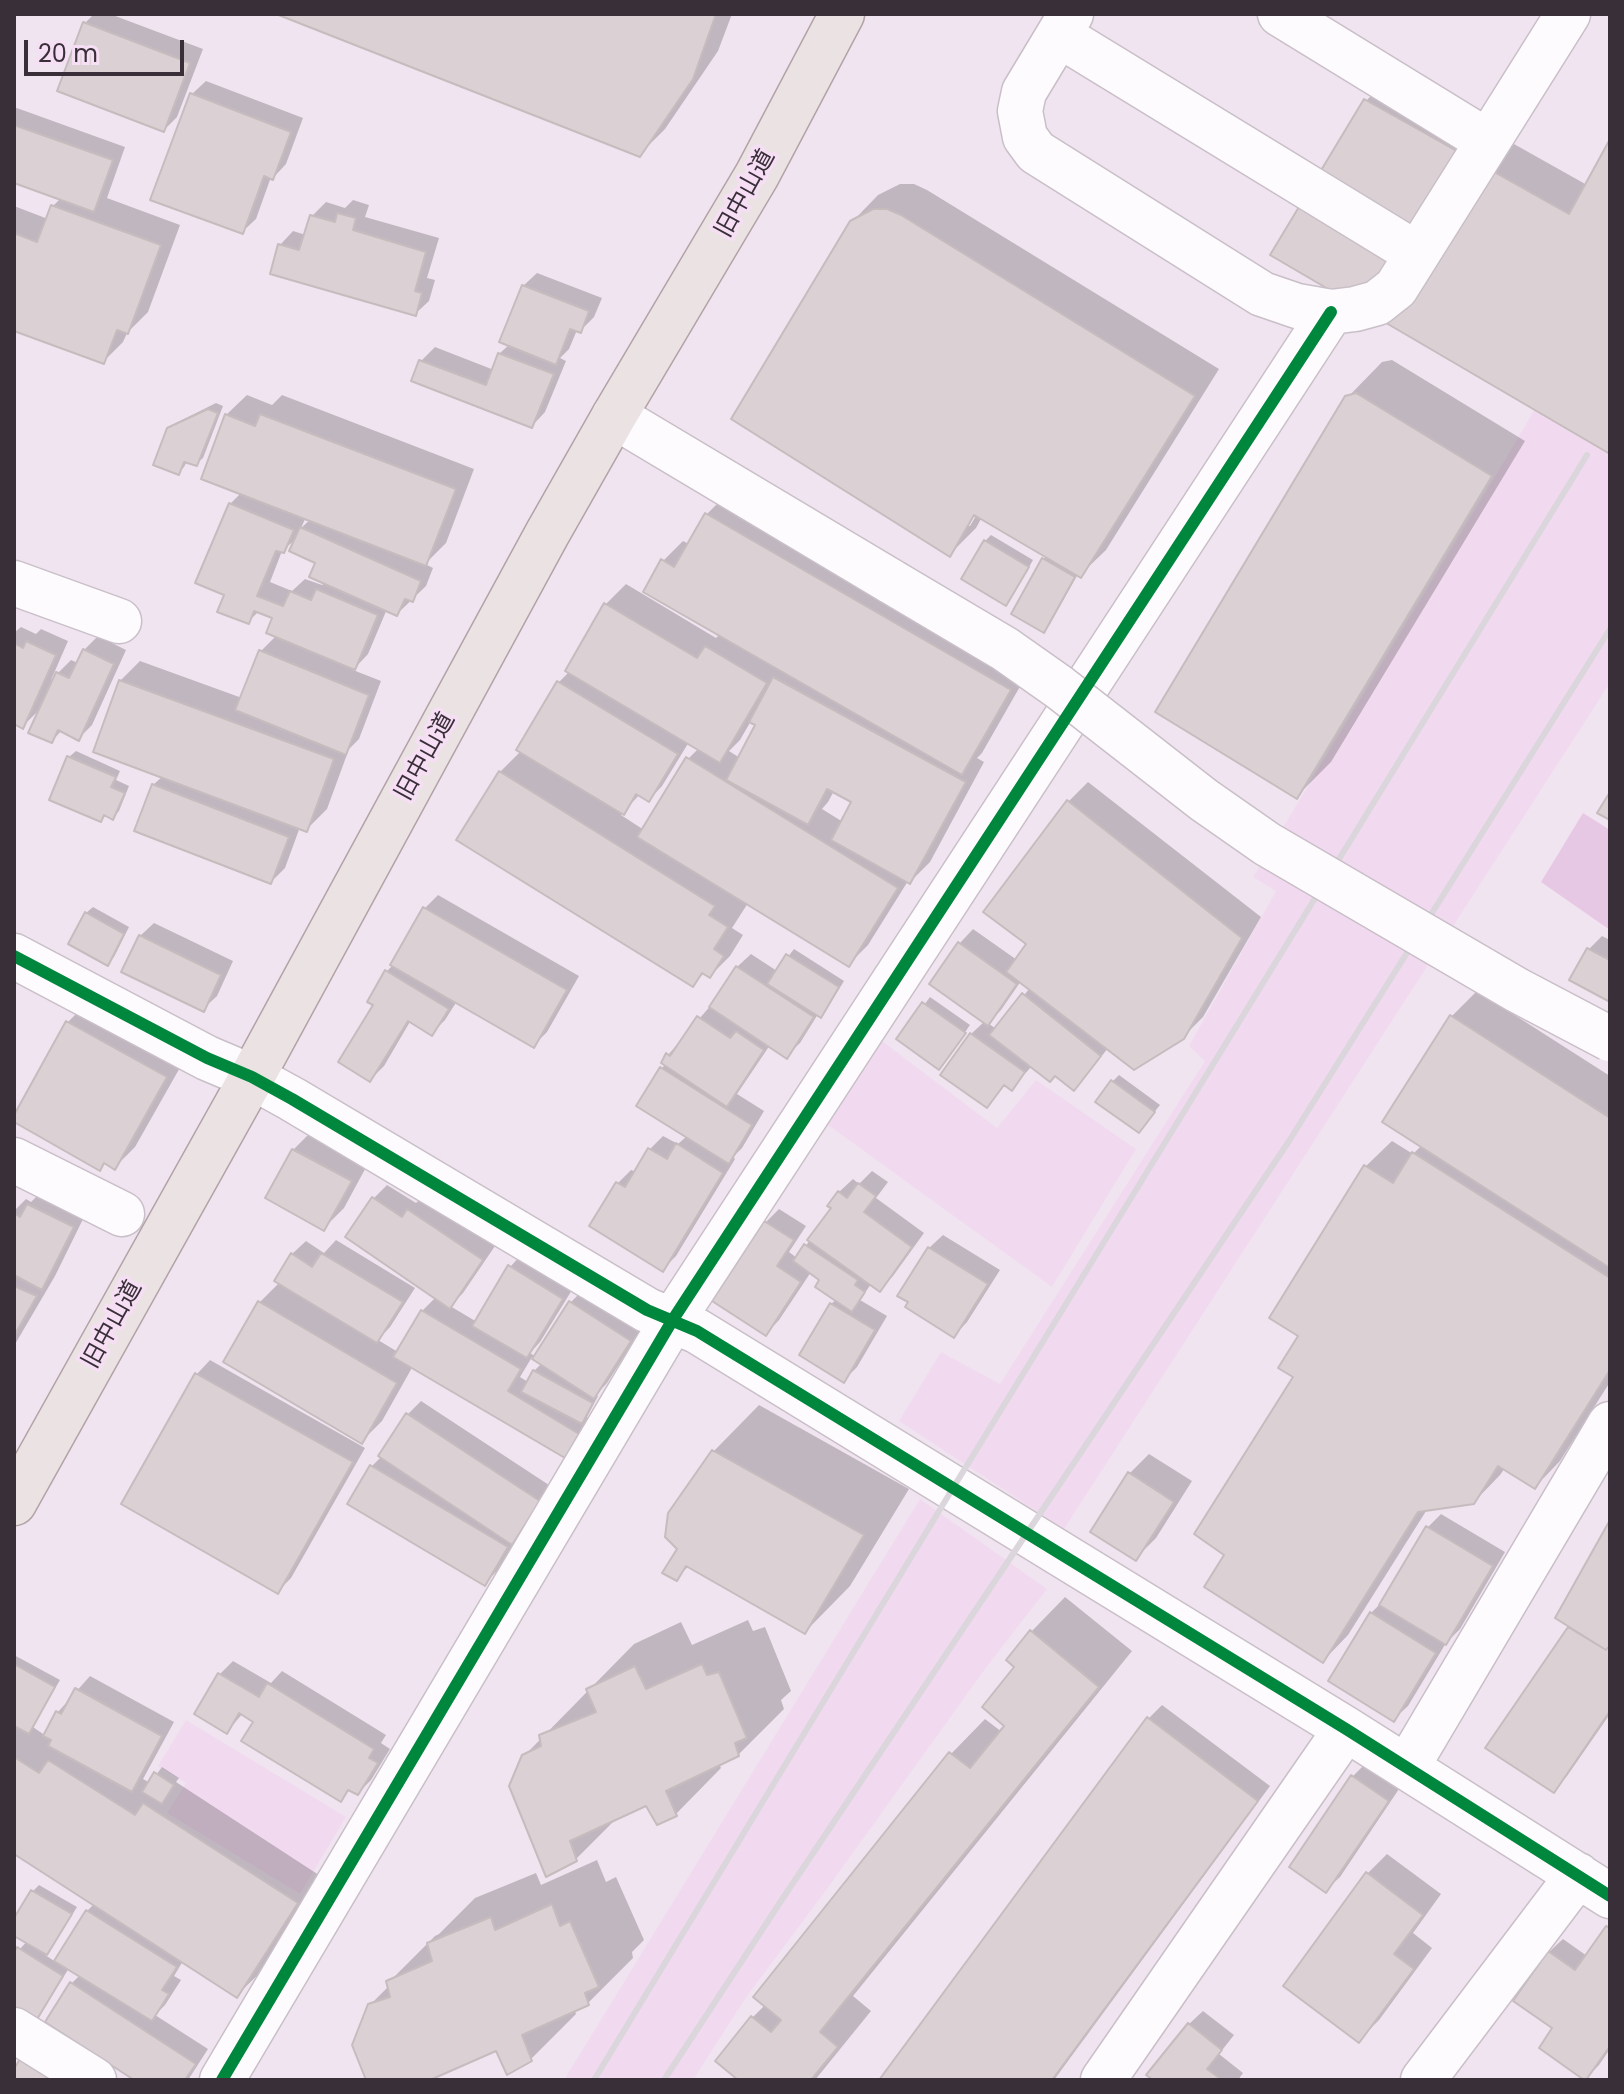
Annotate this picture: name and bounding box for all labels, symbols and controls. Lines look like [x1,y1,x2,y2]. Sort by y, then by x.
scale bar [28,24,188,74]
text: 20 m [38,37,98,70]
street label: 旧中山道 [710,145,782,243]
street label: 旧中山道 [390,708,462,806]
street label: 旧中山道 [77,1276,149,1374]

